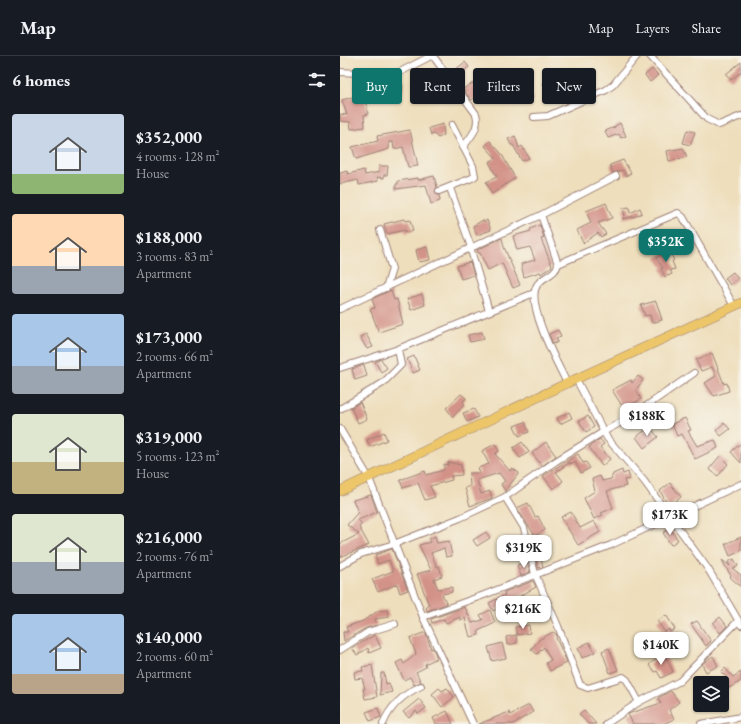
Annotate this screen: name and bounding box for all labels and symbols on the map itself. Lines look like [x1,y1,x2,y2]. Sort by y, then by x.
pin: $352K [638,229,694,263]
pin: $188K [619,403,675,437]
pin: $173K [642,502,698,536]
pin: $319K [496,535,552,569]
pin: $216K [495,596,551,630]
pin: $140K [633,632,689,666]

